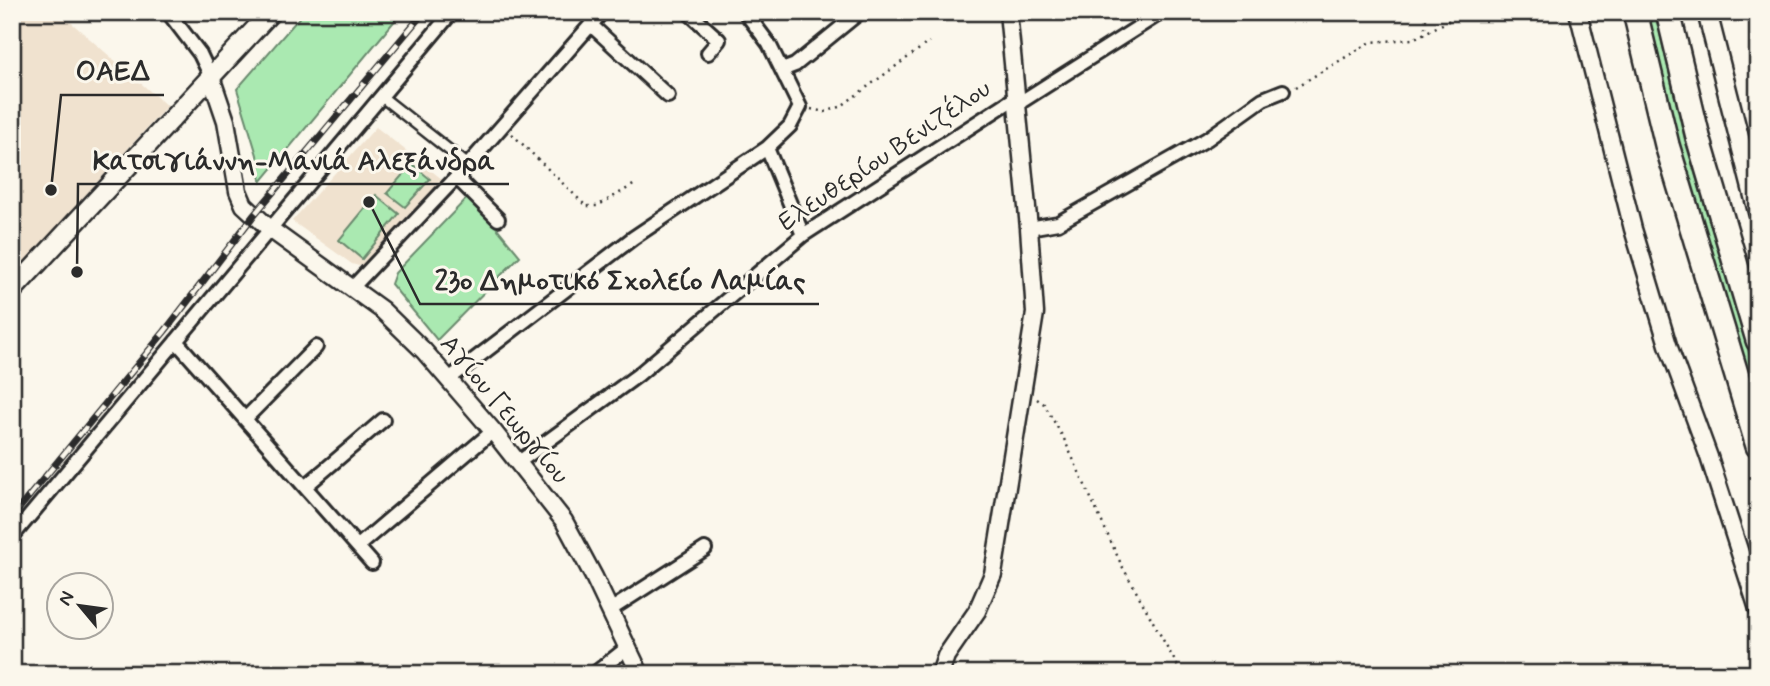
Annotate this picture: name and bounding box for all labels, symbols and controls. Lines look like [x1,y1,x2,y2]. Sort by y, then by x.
callout: ΟΑΕΔ [61,46,164,95]
text: ΟΑΕΔ [76,54,150,91]
street label: Ελευθερίου Βενιζέλου [772,72,998,240]
callout: Κατσιγιάννη-Μανιά Αλεξάνδρα [78,135,509,184]
text: Κατσιγιάννη-Μανιά Αλεξάνδρα [93,144,495,181]
callout: 23ο Δημοτικό Σχολείο Λαμίας [420,255,819,304]
text: 23ο Δημοτικό Σχολείο Λαμίας [435,264,805,301]
street label: Αγίου Γεωργίου [432,328,576,492]
north arrow [46,570,116,640]
text: N [52,587,80,610]

